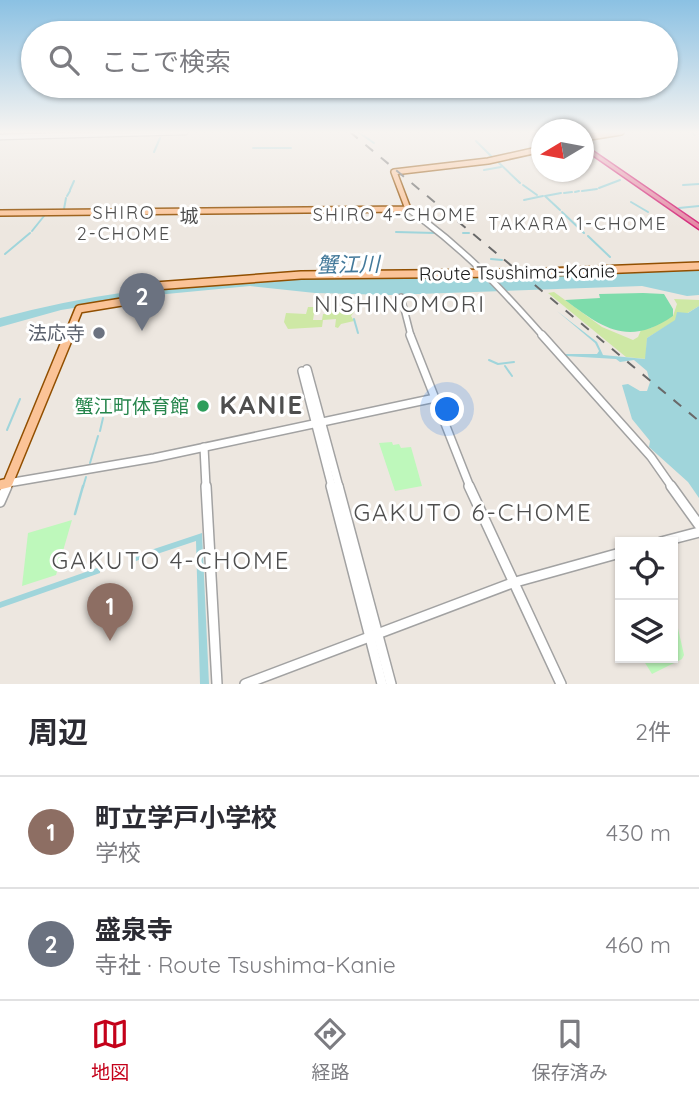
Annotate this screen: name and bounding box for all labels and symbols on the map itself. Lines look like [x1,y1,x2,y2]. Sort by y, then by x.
north arrow [531,119,594,182]
district label: SHIRO 2-CHOME [77,201,171,245]
district label: SHIRO 4-CHOME [313,203,477,226]
district label: 城 [179,204,199,228]
district label: TAKARA 1-CHOME [488,212,668,235]
water label: 蟹江川 [316,250,382,278]
street label: Route Tsushima-Kanie [419,258,615,286]
pin: 2 [119,273,165,331]
district label: NISHINOMORI [314,289,486,318]
place label: 法応寺 [28,321,85,345]
marker: 法応寺 [91,325,107,341]
district label: KANIE [220,388,304,421]
your location [430,392,464,426]
place label: 蟹江町体育館 [75,394,189,418]
marker: 蟹江町体育館 [195,398,211,414]
district label: GAKUTO 6-CHOME [353,497,593,527]
district label: GAKUTO 4-CHOME [52,545,290,575]
pin: 1 [87,583,133,641]

